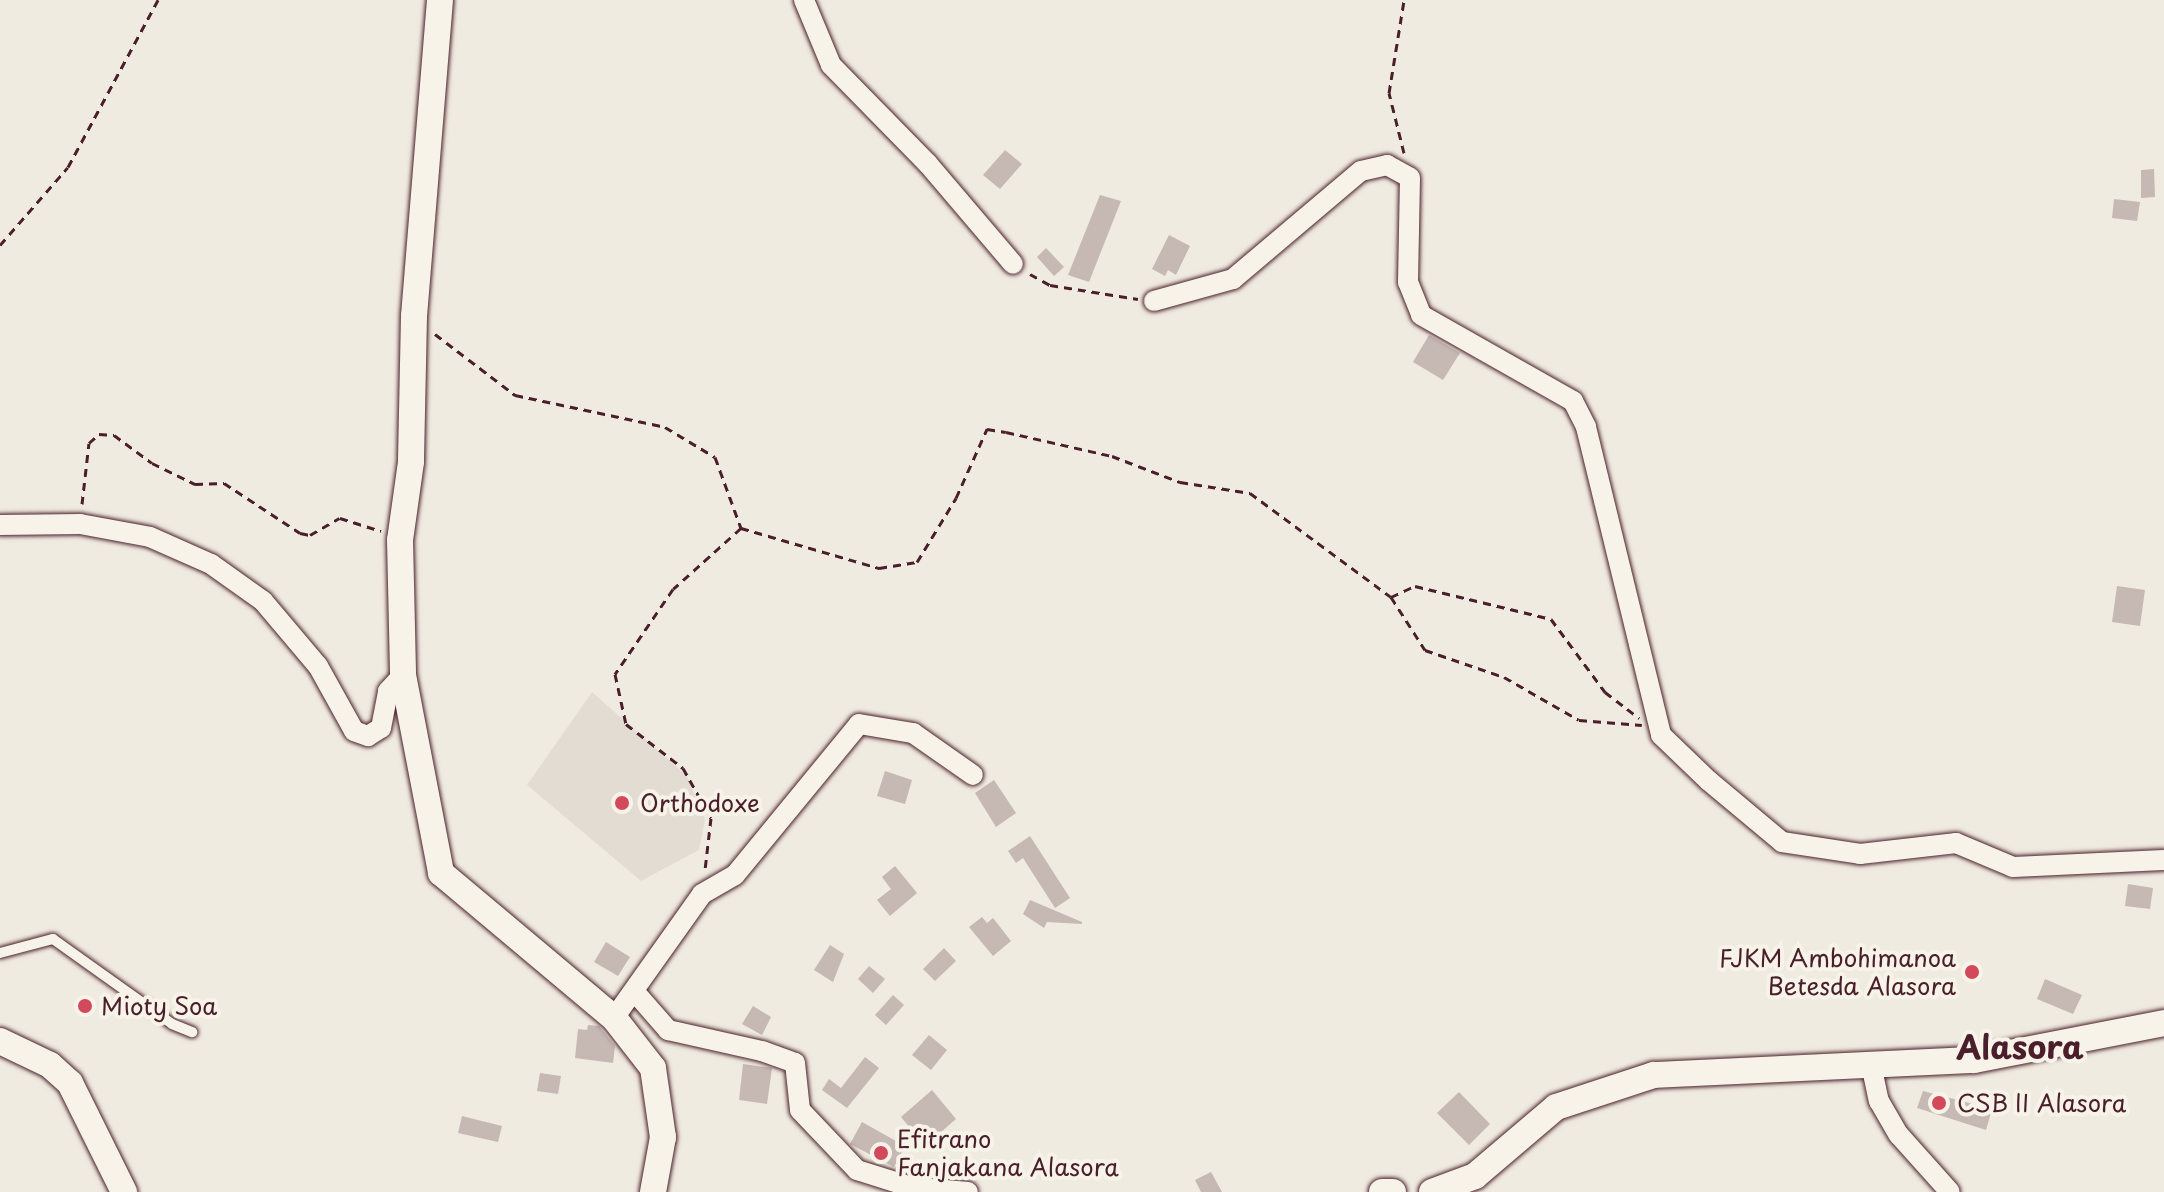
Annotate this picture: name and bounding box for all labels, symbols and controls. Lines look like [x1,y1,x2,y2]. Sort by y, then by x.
place label: Orthodoxe [640,789,760,817]
marker: Orthodoxe [611,792,633,814]
place label: FJKM Ambohimanoa Betesda Alasora [1717,944,1956,1000]
marker: FJKM Ambohimanoa Betesda Alasora [1963,963,1981,981]
place label: Mioty Soa [101,992,217,1020]
marker: Mioty Soa [76,997,94,1015]
district label: Alasora [1956,1027,2084,1065]
place label: CSB II Alasora [1957,1089,2127,1117]
marker: CSB II Alasora [1928,1092,1950,1114]
place label: Efitrano Fanjakana Alasora [897,1125,1119,1181]
marker: Efitrano Fanjakana Alasora [872,1144,890,1162]

